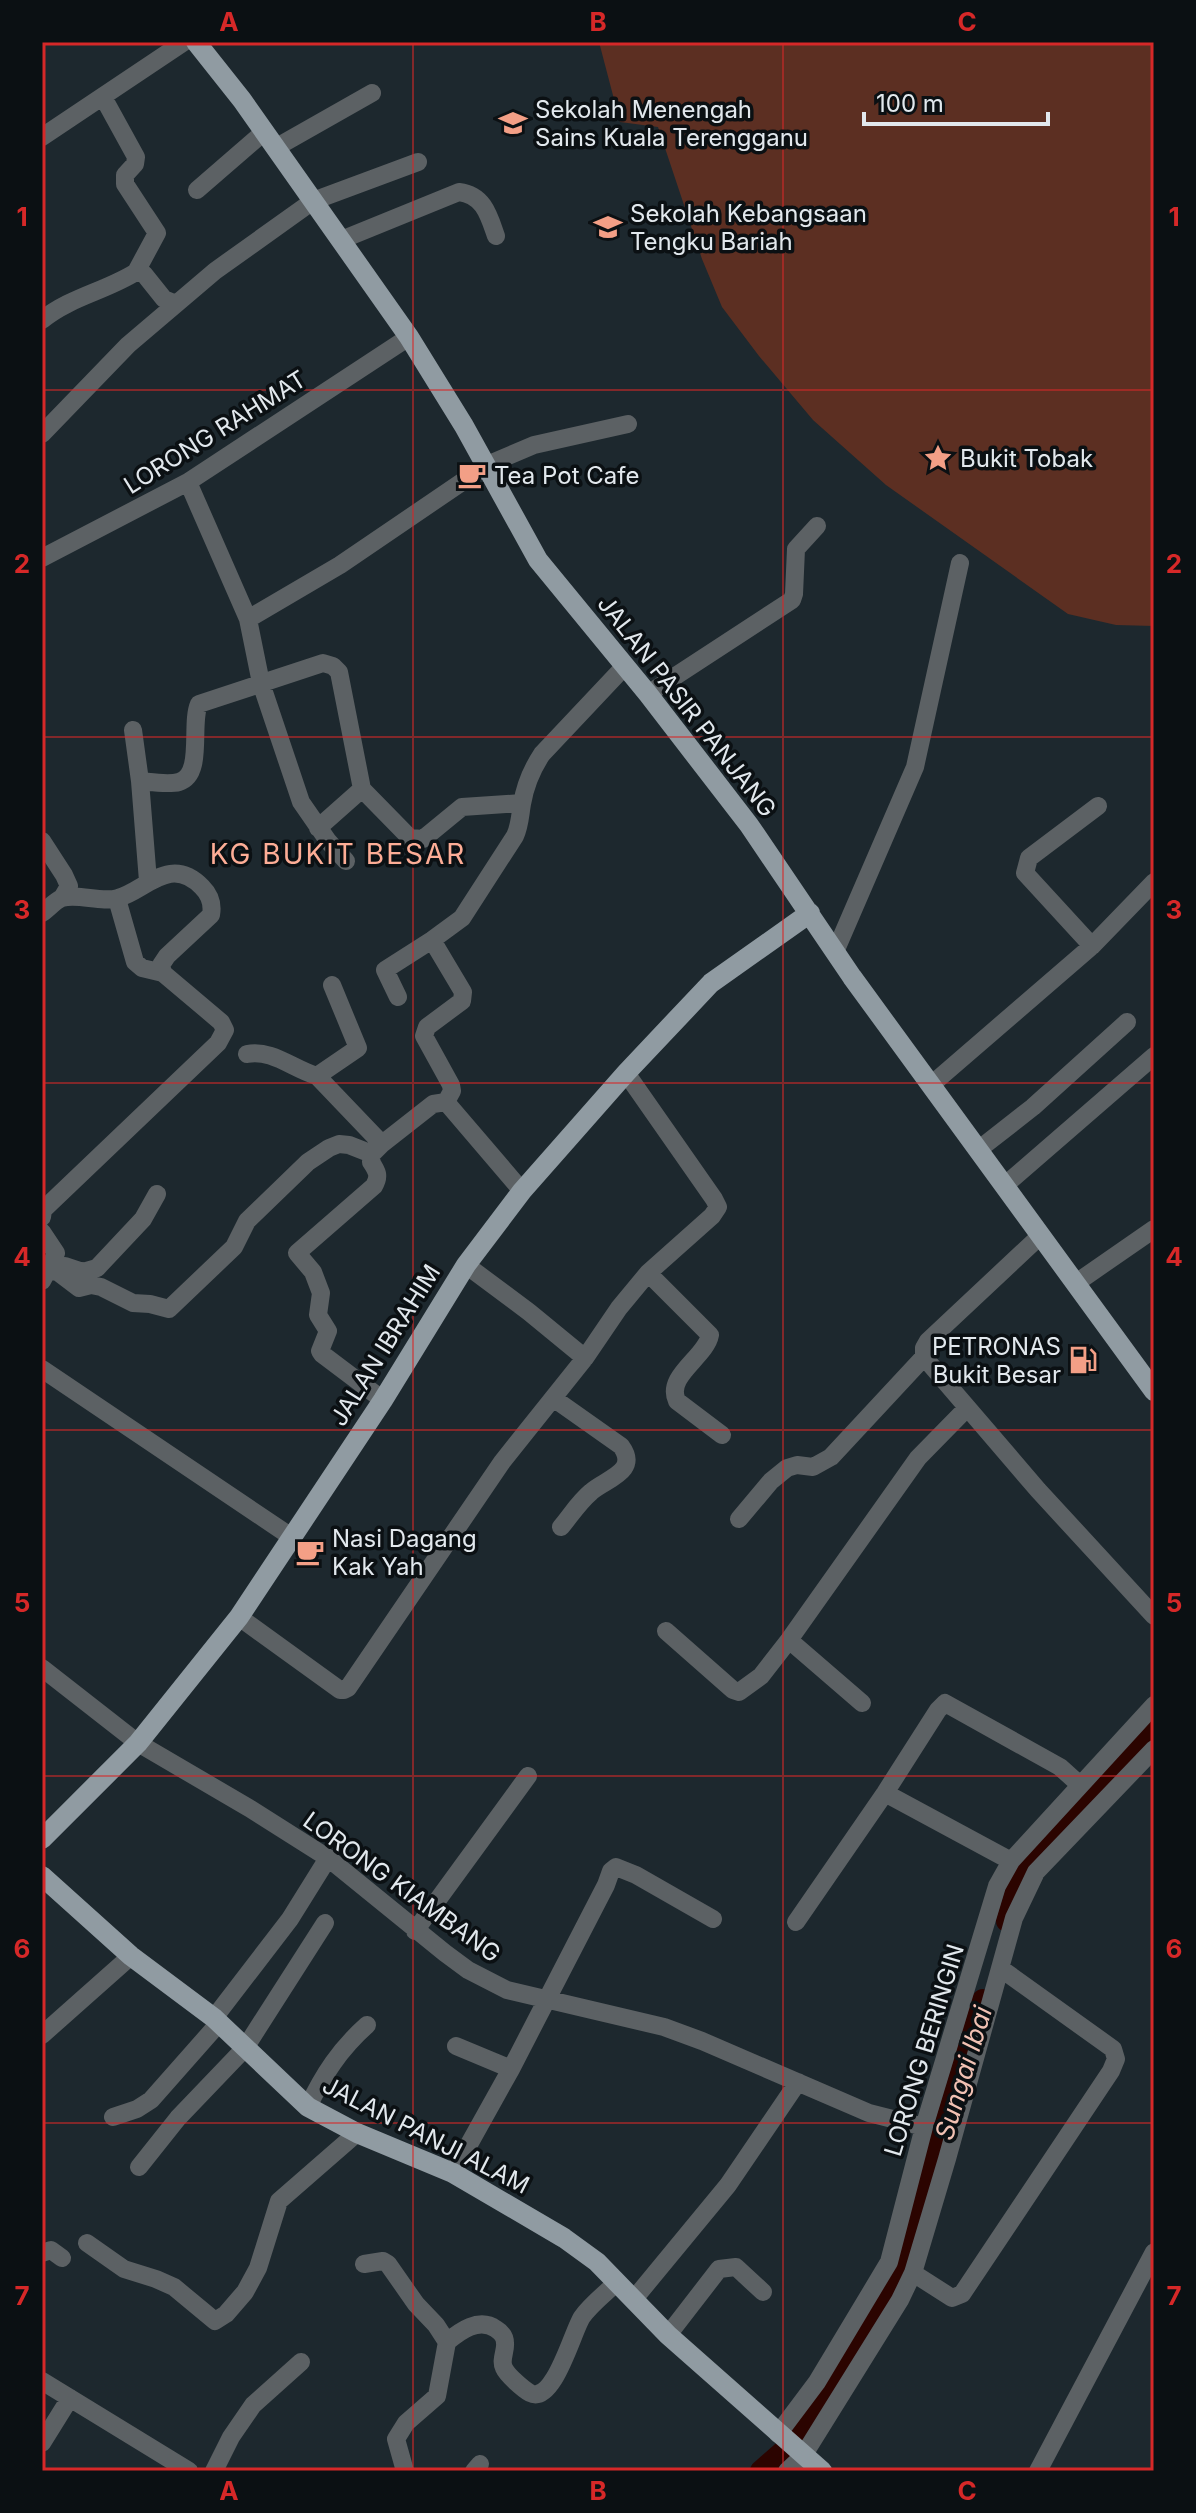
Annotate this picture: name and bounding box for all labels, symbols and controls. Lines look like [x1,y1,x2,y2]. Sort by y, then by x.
text: A [219,6,239,37]
text: B [589,6,607,37]
text: C [957,6,977,37]
scale bar [864,76,1048,126]
text: 100 m [876,89,944,118]
place label: Sekolah Menengah Sains Kuala Terengganu [535,95,808,152]
school or university icon: Sekolah Menengah Sains Kuala Terengganu [498,108,528,138]
place label: Sekolah Kebangsaan Tengku Bariah [630,199,867,256]
text: 1 [16,201,28,232]
text: 1 [1168,201,1180,232]
school or university icon: Sekolah Kebangsaan Tengku Bariah [593,212,623,242]
street label: LORONG RAHMAT [119,364,311,500]
place icon: Bukit Tobak [923,443,953,473]
place label: Bukit Tobak [960,444,1093,473]
cafe icon: Tea Pot Cafe [457,460,487,490]
place label: Tea Pot Cafe [494,461,639,490]
text: 2 [14,548,30,579]
text: 2 [1166,548,1182,579]
street label: JALAN PASIR PANJANG [592,590,782,822]
district label: KG BUKIT BESAR [210,837,466,871]
text: 3 [14,894,30,925]
text: 3 [1166,894,1182,925]
text: 4 [13,1241,31,1272]
text: 4 [1165,1241,1183,1272]
street label: JALAN IBRAHIM [324,1259,446,1431]
place label: PETRONAS Bukit Besar [932,1332,1061,1389]
fuel station icon: PETRONAS Bukit Besar [1068,1345,1098,1375]
place label: Nasi Dagang Kak Yah [332,1524,477,1581]
cafe icon: Nasi Dagang Kak Yah [295,1537,325,1567]
text: 5 [14,1587,30,1618]
text: 5 [1166,1587,1182,1618]
street label: LORONG KIAMBANG [298,1806,506,1968]
text: 6 [14,1933,30,1964]
text: 6 [1166,1933,1182,1964]
street label: LORONG BERINGIN [878,1940,970,2160]
water label: Sungai Ibai [928,2002,998,2144]
street label: JALAN PANJI ALAM [318,2070,534,2200]
text: 7 [14,2280,30,2311]
text: 7 [1166,2280,1182,2311]
text: A [219,2475,239,2506]
text: B [589,2475,607,2506]
text: C [957,2475,977,2506]

